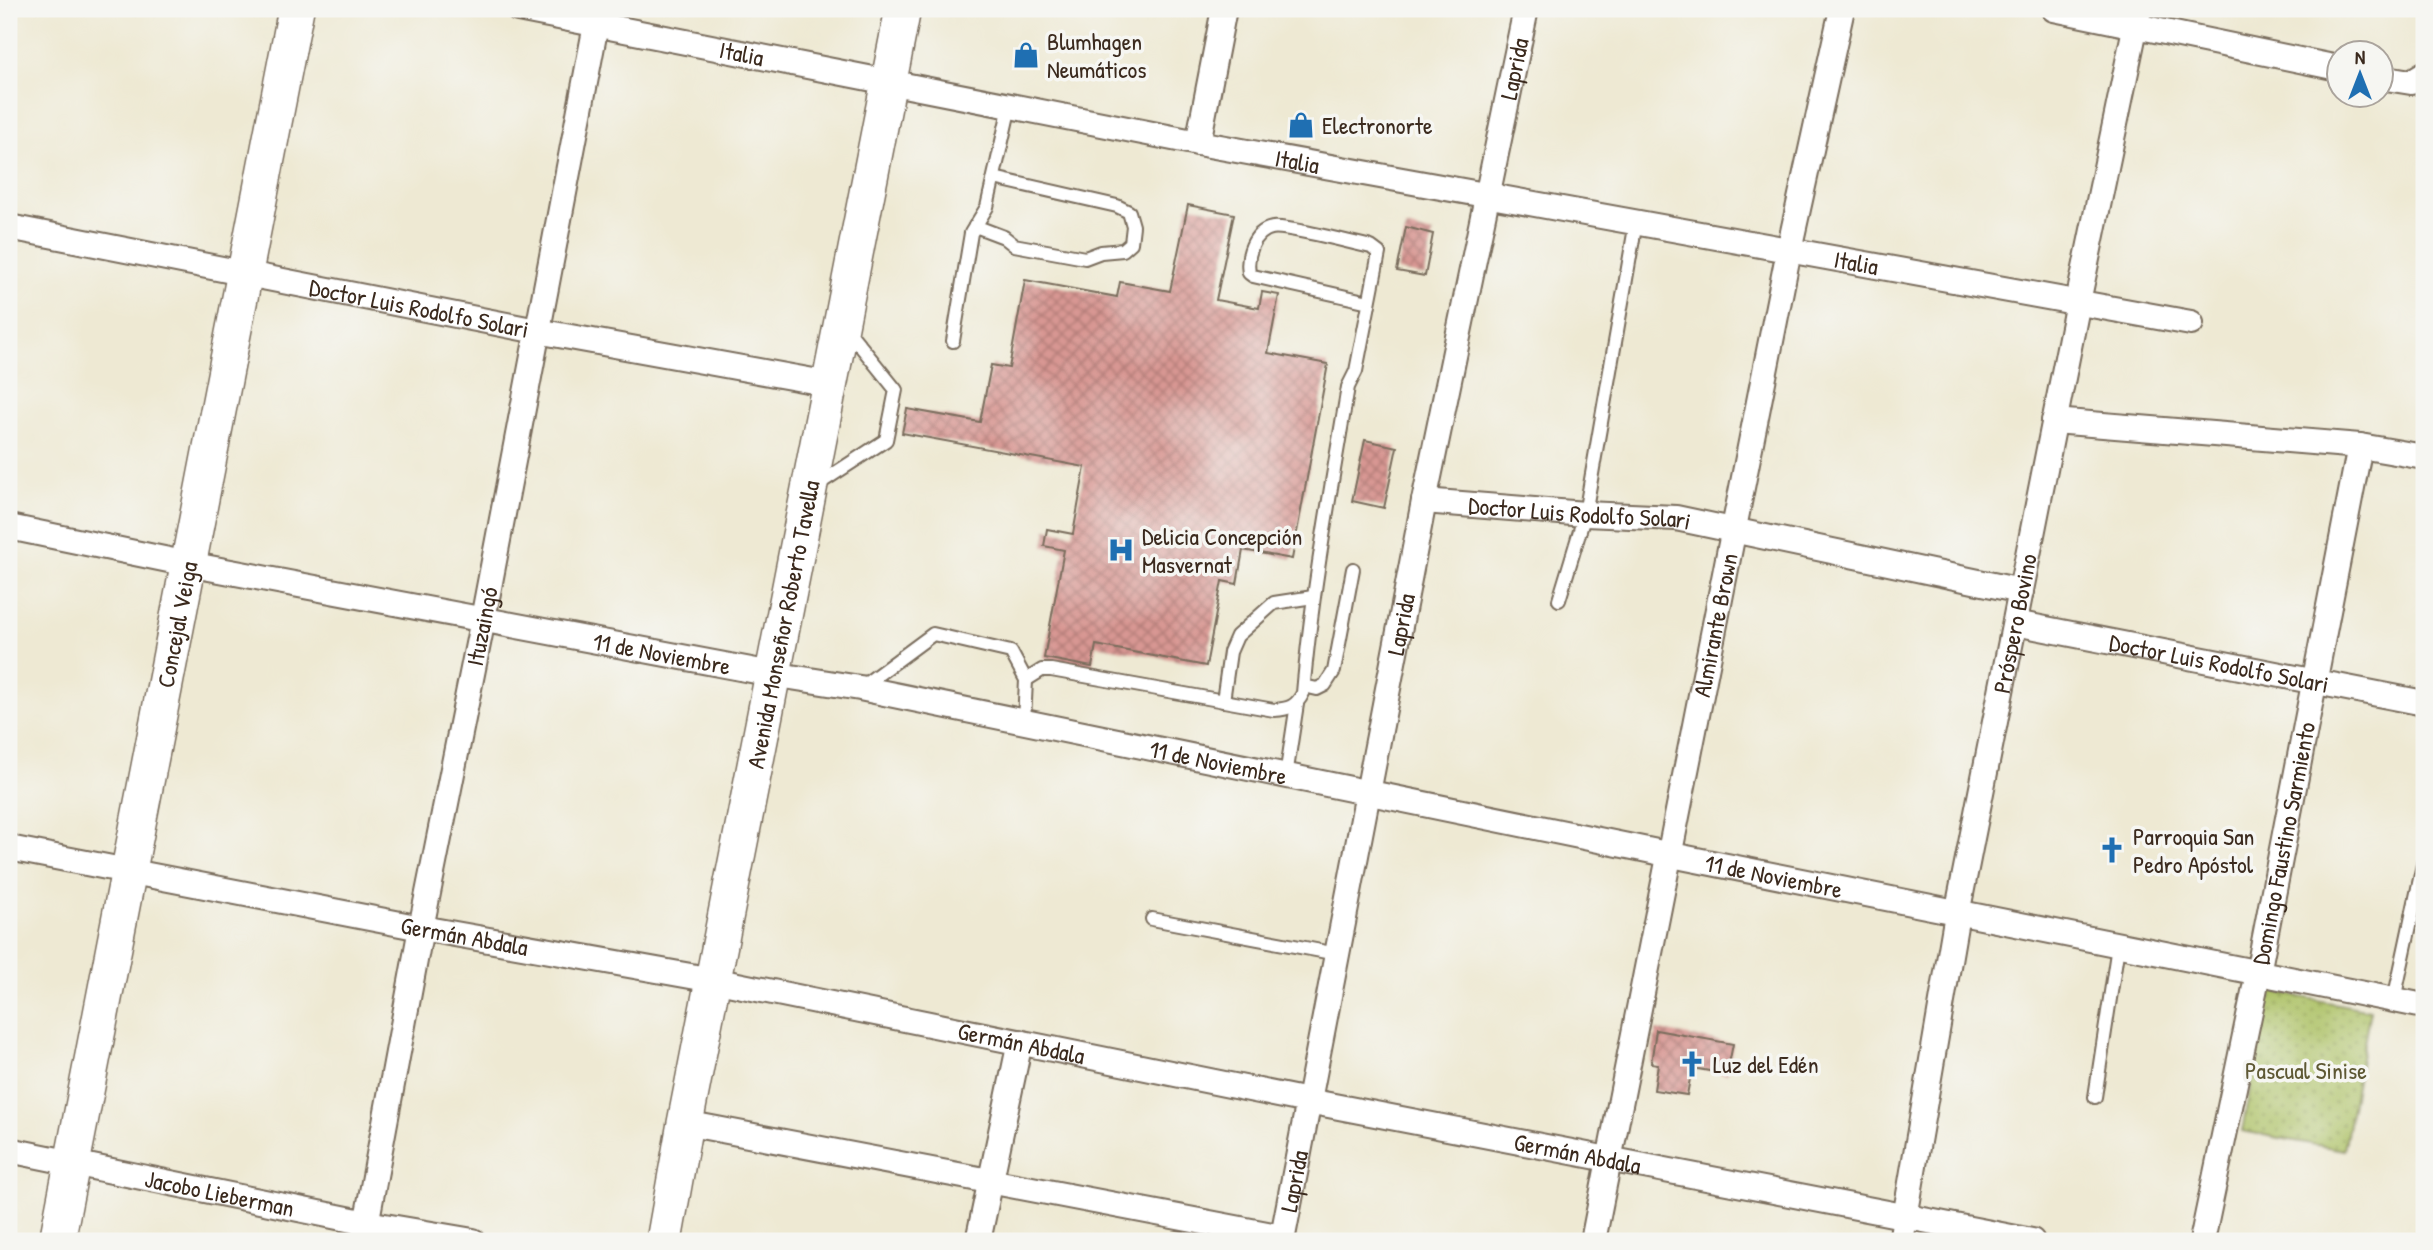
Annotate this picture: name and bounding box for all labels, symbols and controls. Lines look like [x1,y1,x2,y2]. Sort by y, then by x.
place label: Blumhagen Neumáticos [1047,25,1147,85]
street label: Italia [717,33,767,73]
street label: Laprida [1492,35,1536,102]
north arrow [2324,38,2394,108]
shop icon: Blumhagen Neumáticos [1011,40,1041,70]
text: N [2355,44,2365,70]
place label: Electronorte [1322,109,1433,141]
shop icon: Electronorte [1286,110,1316,140]
street label: Italia [1273,141,1322,181]
street label: Italia [1831,243,1881,282]
street label: Doctor Luis Rodolfo Solari [307,271,532,345]
street label: Avenida Monseñor Roberto Tavella [739,478,826,771]
street label: Doctor Luis Rodolfo Solari [1467,489,1694,537]
place label: Delicia Concepción Masvernat [1142,520,1302,580]
hospital icon: Delicia Concepción Masvernat [1106,535,1136,565]
street label: Almirante Brown [1685,550,1745,700]
street label: Próspero Bovino [1985,551,2044,696]
street label: Concejal Veiga [149,559,205,690]
street label: Ituzaingó [458,584,505,669]
street label: Laprida [1379,591,1422,658]
street label: 11 de Noviembre [590,625,734,682]
street label: Doctor Luis Rodolfo Solari [2107,626,2332,700]
street label: Domingo Faustino Sarmiento [2244,719,2322,967]
street label: 11 de Noviembre [1147,732,1290,792]
place label: Parroquia San Pedro Apóstol [2133,820,2254,880]
church icon: Parroquia San Pedro Apóstol [2097,835,2127,865]
street label: 11 de Noviembre [1702,846,1846,905]
street label: Germán Abdala [398,908,531,963]
street label: Germán Abdala [955,1014,1088,1071]
place label: Luz del Edén [1713,1048,1819,1080]
church icon: Luz del Edén [1677,1049,1707,1079]
park label: Pascual Sinise [2245,1054,2367,1086]
street label: Germán Abdala [1511,1125,1644,1181]
street label: Laprida [1272,1148,1315,1215]
street label: Jacobo Lieberman [142,1162,297,1224]

